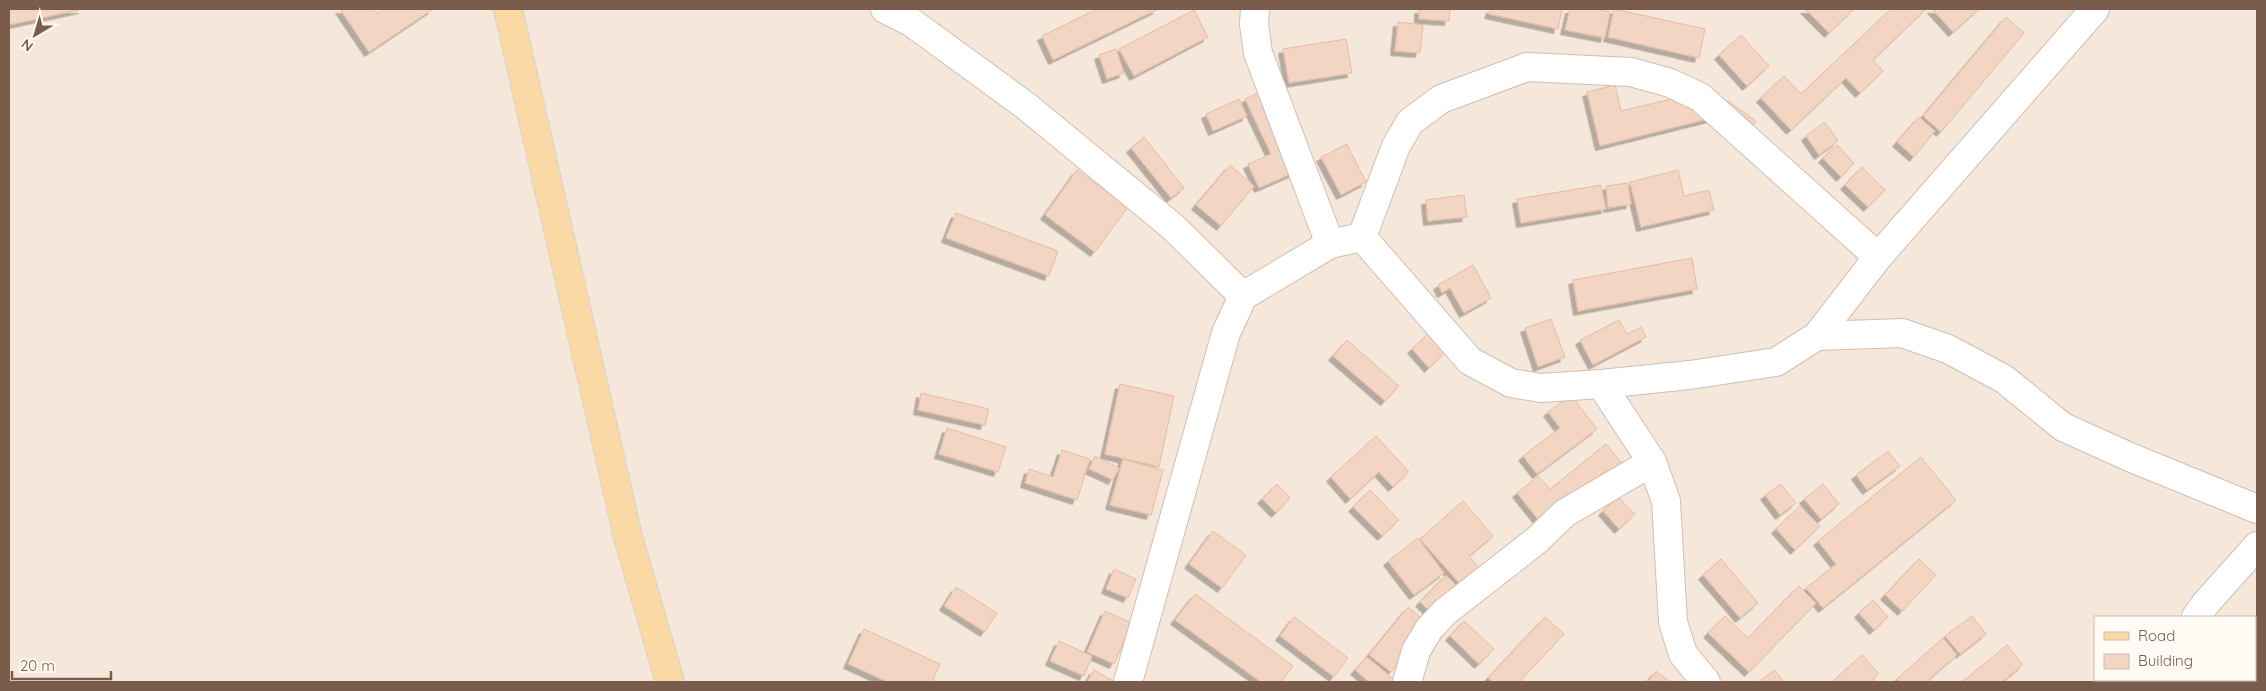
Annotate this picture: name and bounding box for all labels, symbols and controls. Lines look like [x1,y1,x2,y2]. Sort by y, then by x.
north arrow [10,10,60,60]
text: N [17,35,37,56]
legend [2094,616,2256,681]
text: Road [2138,626,2175,645]
scale bar [12,648,111,680]
text: Building [2138,651,2193,670]
text: 20 m [20,656,55,675]

